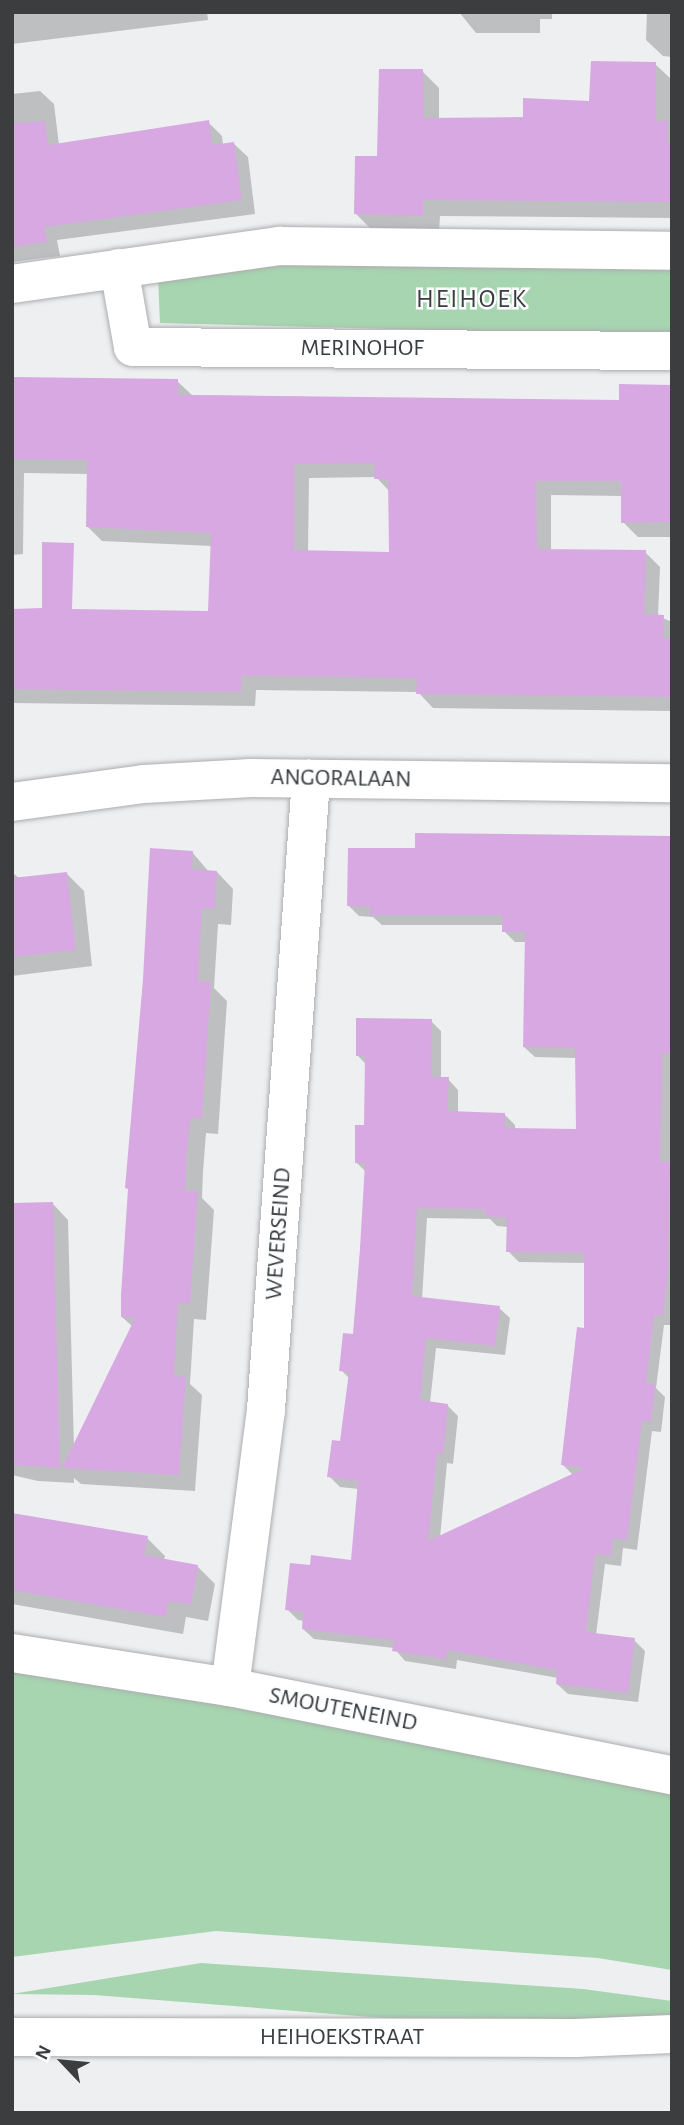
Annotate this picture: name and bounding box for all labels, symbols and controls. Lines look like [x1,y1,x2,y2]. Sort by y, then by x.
district label: HEIHOEK [417,284,527,316]
street label: MERINOHOF [300,335,424,363]
street label: ANGORALAAN [270,763,412,795]
street label: WEVERSEIND [260,1167,298,1301]
street label: SMOUTENEIND [267,1682,419,1738]
street label: HEIHOEKSTRAAT [260,2024,424,2052]
north arrow [28,2027,98,2097]
text: N [32,2042,55,2063]

